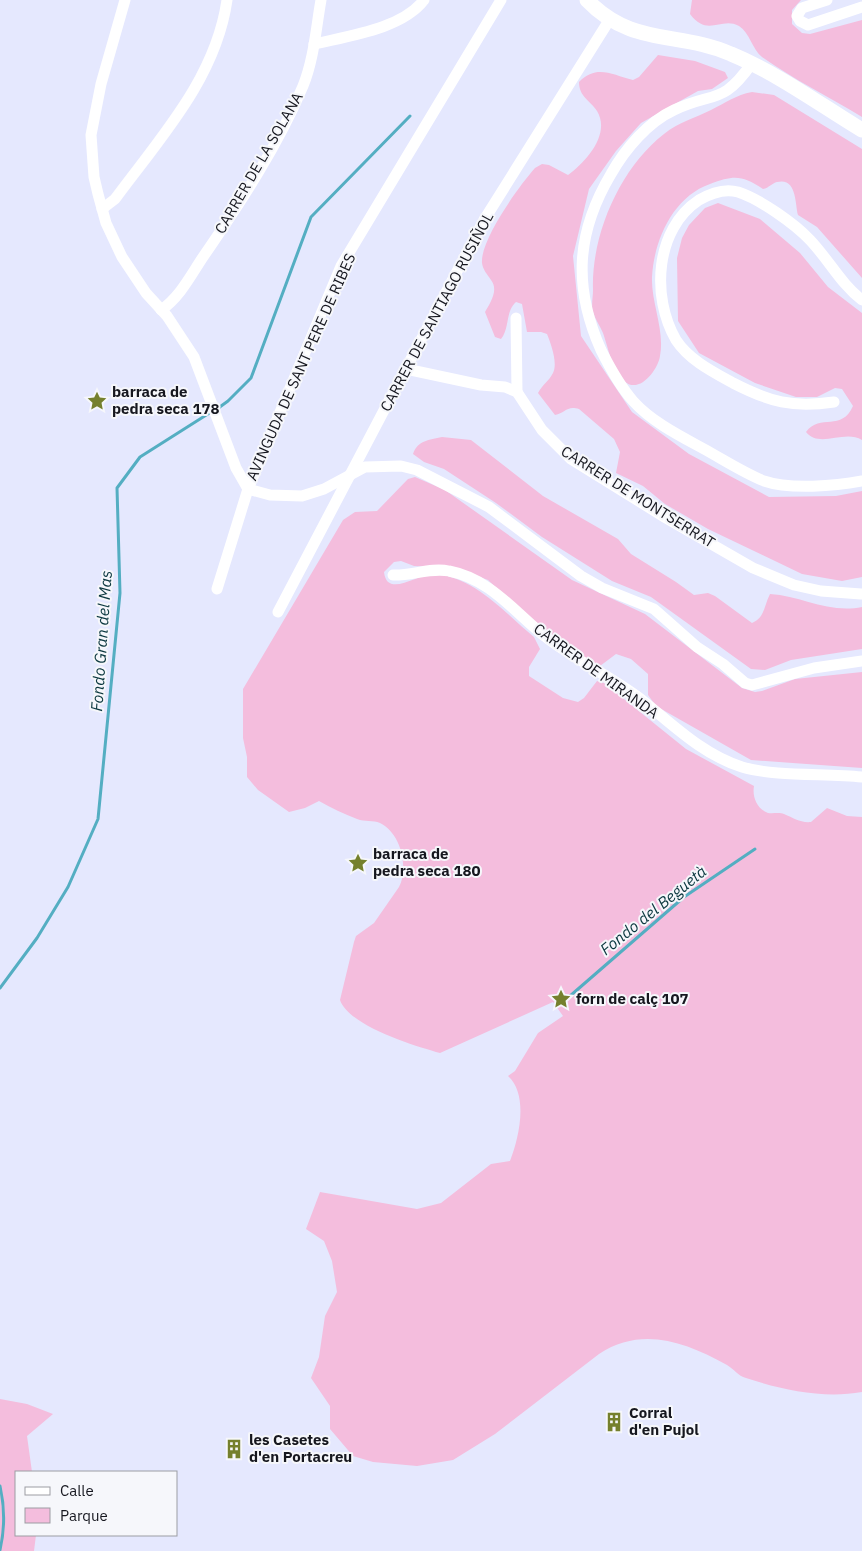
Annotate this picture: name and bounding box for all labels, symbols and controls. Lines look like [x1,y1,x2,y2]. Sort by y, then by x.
street label: CARRER DE LA SOLANA [210,88,307,237]
street label: CARRER DE SANTIAGO RUSIÑOL [376,209,497,415]
street label: AVINGUDA DE SANT PERE DE RIBES [242,250,359,483]
place label: barraca de pedra seca 178 [112,382,219,418]
place icon: barraca de pedra seca 178 [86,390,108,412]
street label: CARRER DE MONTSERRAT [558,441,719,552]
water label: Fondo Gran del Mas [86,570,116,712]
street label: CARRER DE MIRANDA [530,619,663,723]
place label: barraca de pedra seca 180 [373,844,480,880]
place icon: barraca de pedra seca 180 [347,852,369,874]
water label: Fondo del Beguetà [596,861,710,959]
place icon: forn de calç 107 [550,988,572,1010]
place label: forn de calç 107 [576,989,689,1008]
place label: Corral d'en Pujol [629,1403,699,1439]
building icon: Corral d'en Pujol [603,1411,625,1433]
place label: les Casetes d'en Portacreu [249,1430,352,1466]
building icon: les Casetes d'en Portacreu [223,1438,245,1460]
legend [15,1471,178,1536]
text: Calle [60,1481,94,1500]
text: Parque [60,1506,108,1525]

